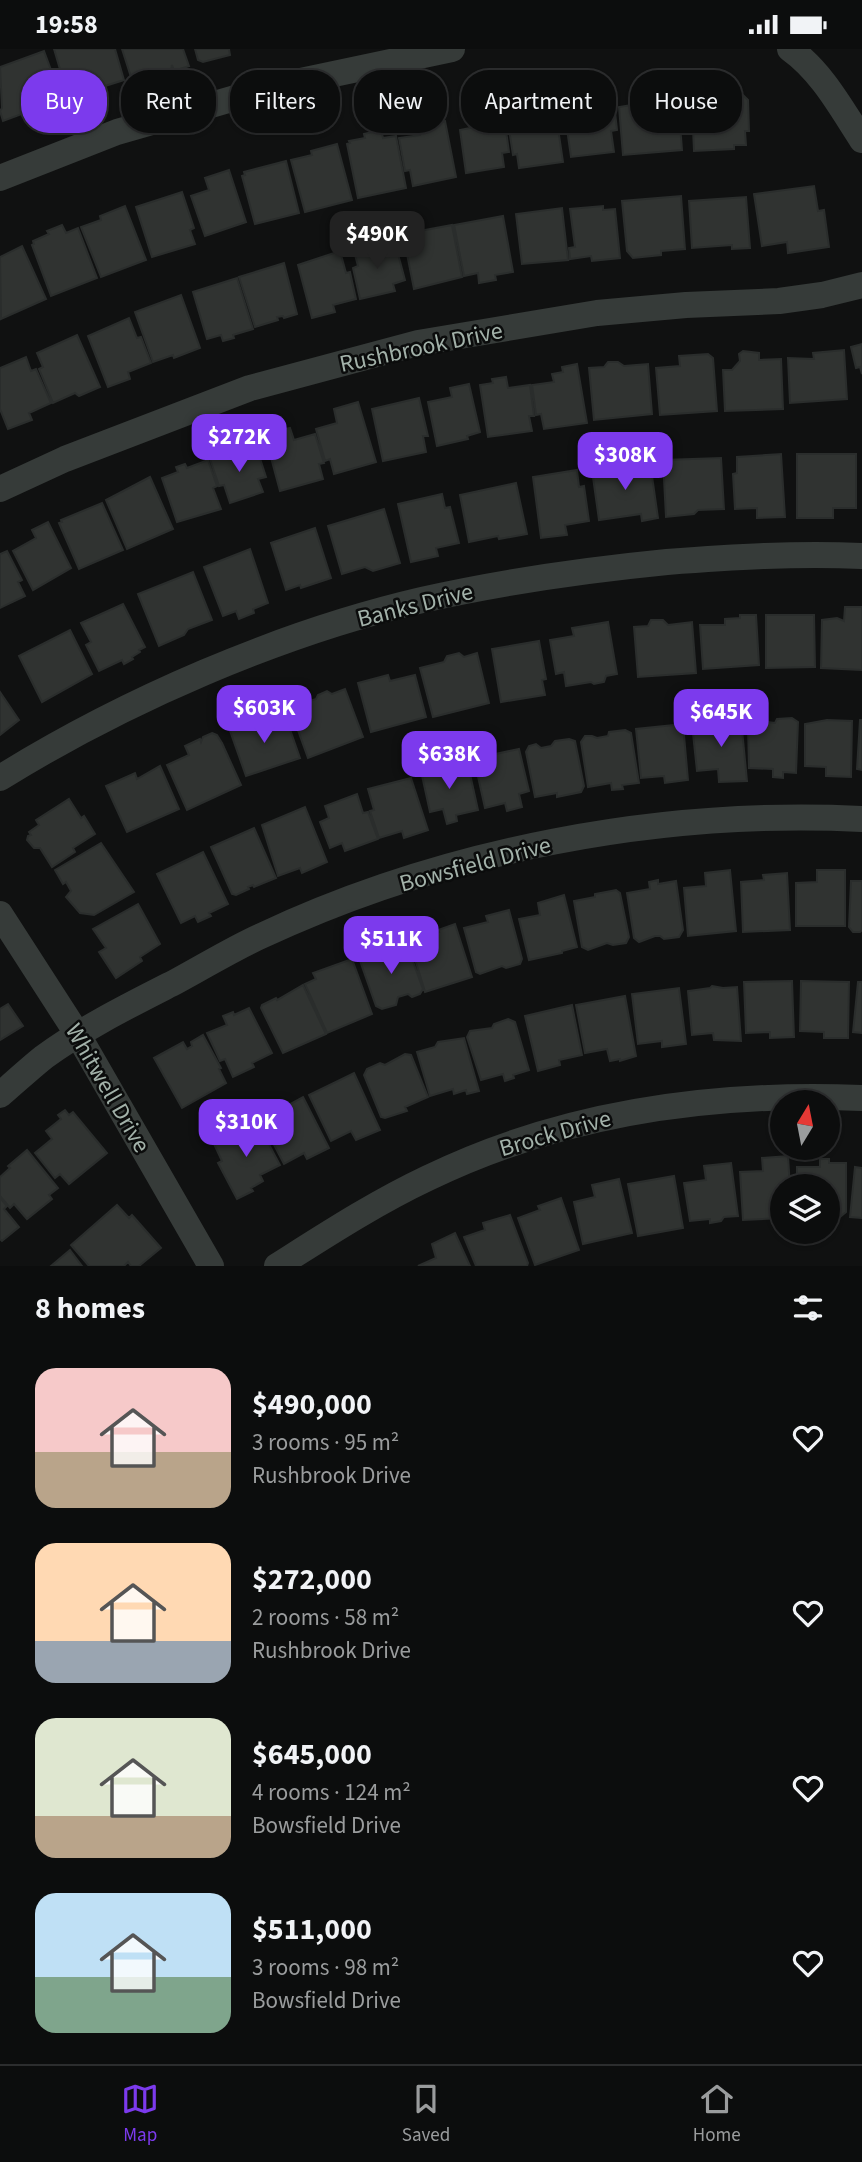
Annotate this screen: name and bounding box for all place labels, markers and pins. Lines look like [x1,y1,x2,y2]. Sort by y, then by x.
pin: $490K [328,211,426,271]
pin: $272K [190,415,288,474]
pin: $308K [576,433,674,492]
pin: $603K [215,685,313,745]
pin: $645K [672,689,770,749]
pin: $638K [400,731,498,791]
pin: $511K [342,916,440,976]
pin: $310K [197,1099,295,1159]

